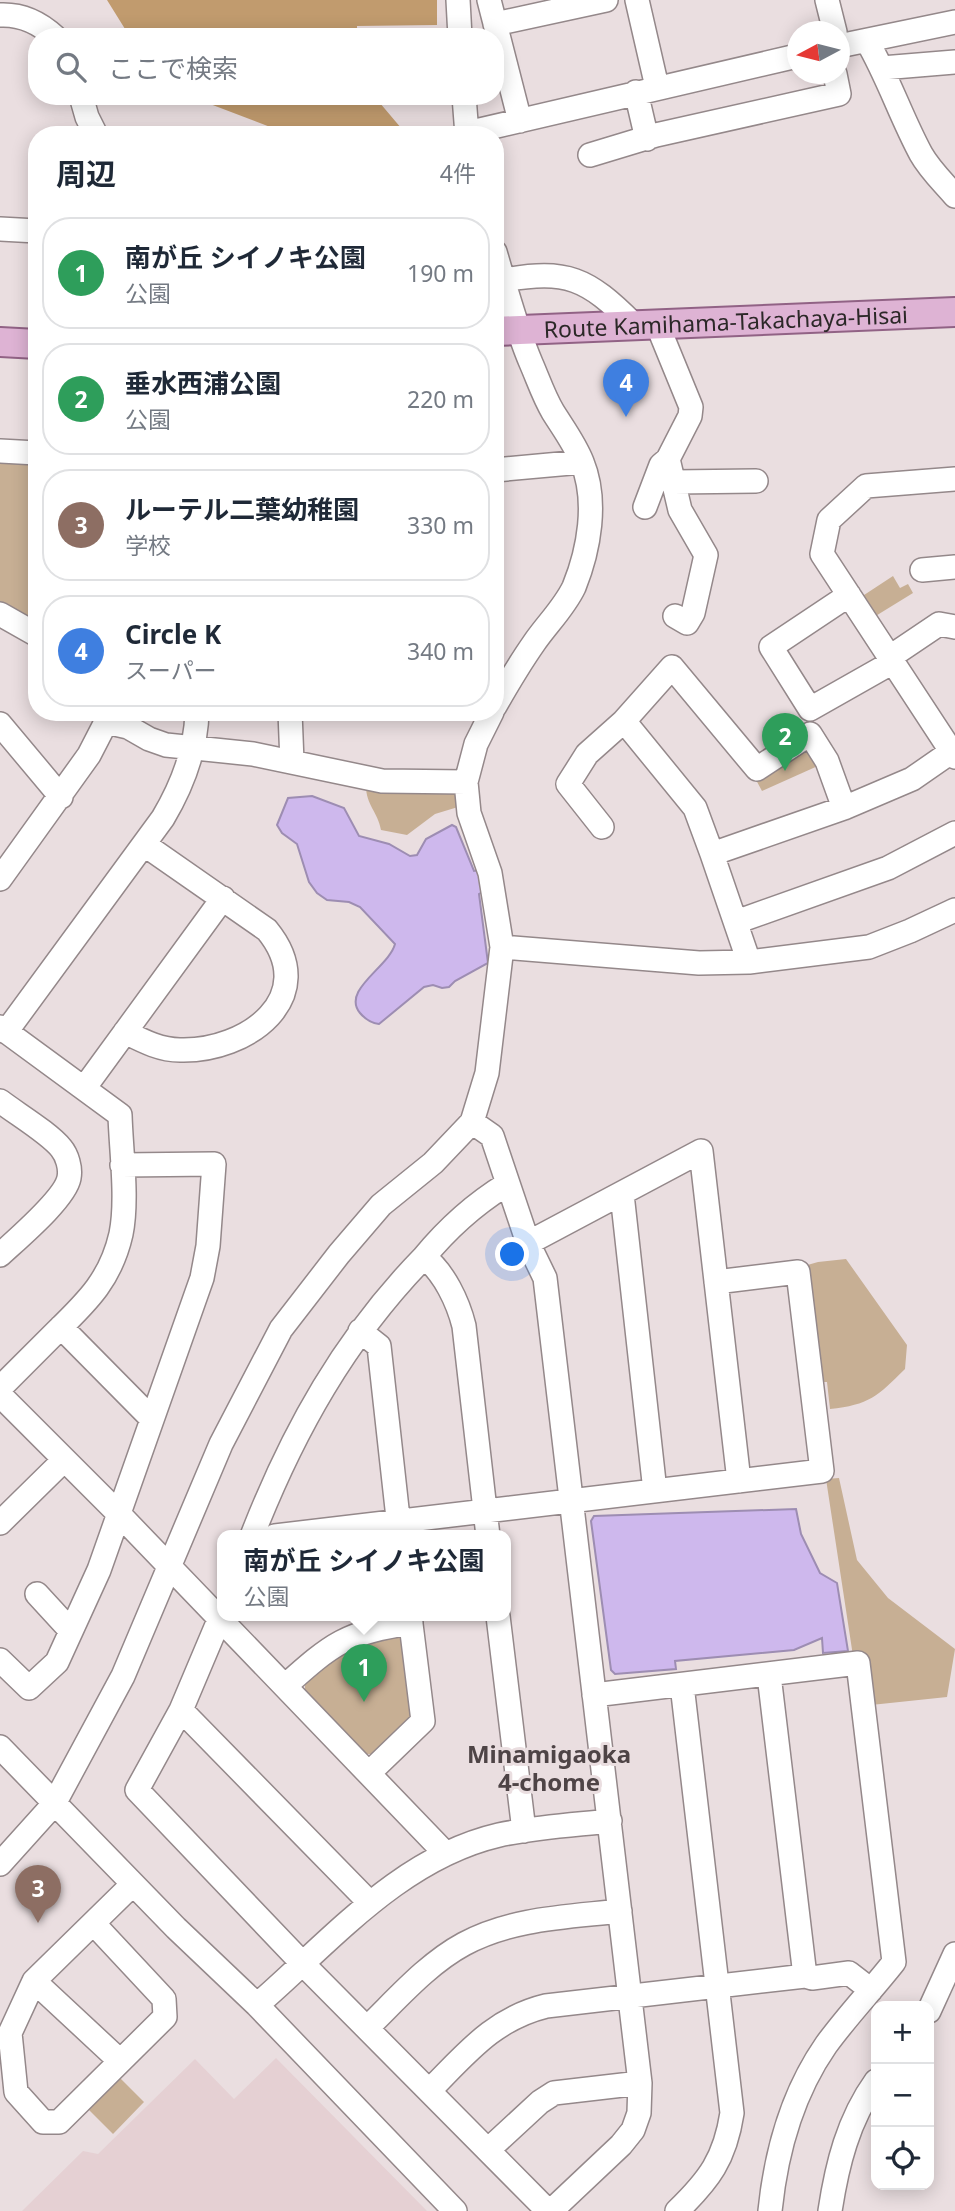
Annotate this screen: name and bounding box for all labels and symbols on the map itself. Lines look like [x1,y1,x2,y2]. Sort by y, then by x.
north arrow [787,21,850,84]
street label: Route Kamihama-Takachaya-Hisai [543,298,909,345]
pin: 4 [603,359,649,417]
pin: 2 [762,713,808,771]
your location [495,1237,529,1271]
pin: 1 [341,1644,387,1702]
district label: Minamigaoka 4-chome [467,1737,631,1798]
pin: 3 [15,1865,61,1923]

